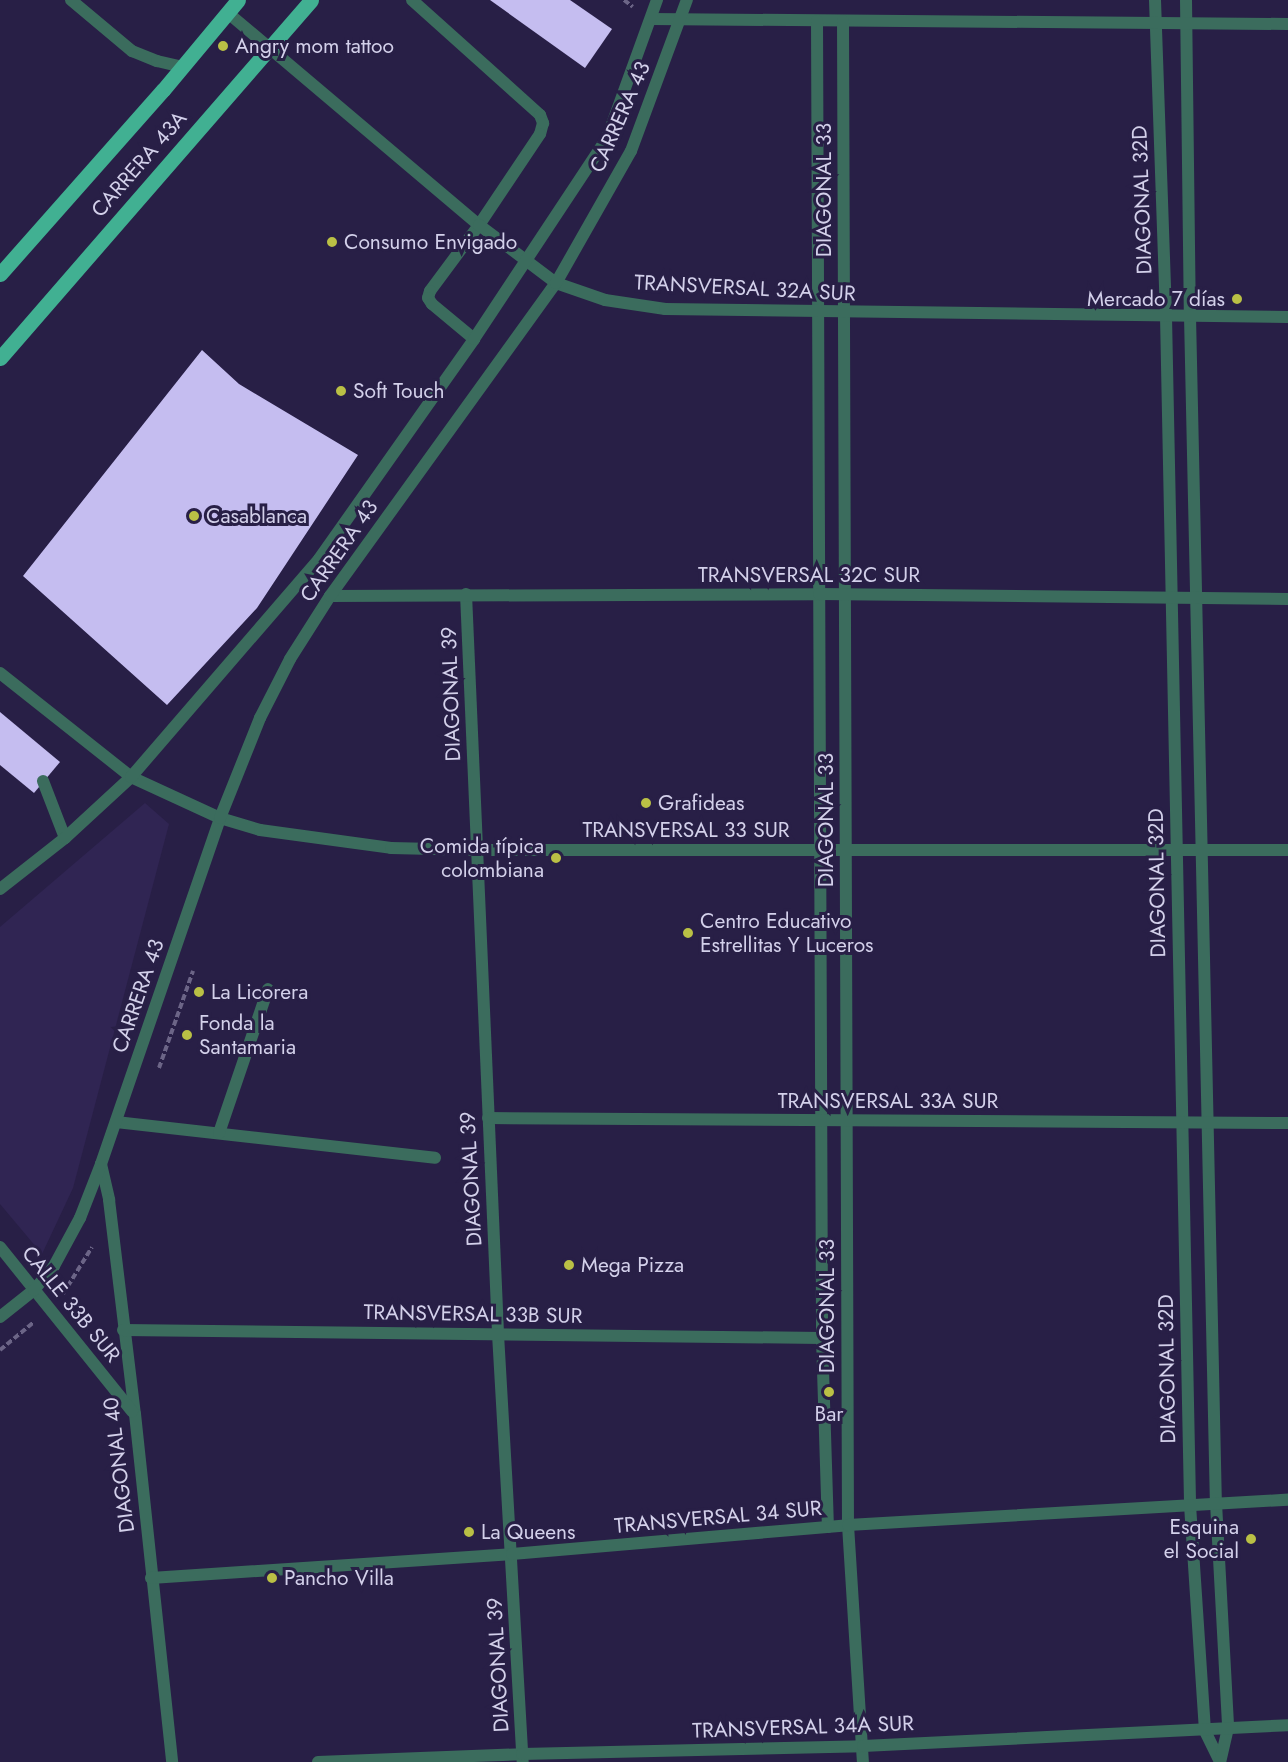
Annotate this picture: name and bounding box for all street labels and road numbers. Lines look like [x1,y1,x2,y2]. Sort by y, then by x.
street label: CARRERA 43 [584,58,656,176]
street label: CARRERA 43A [86,106,192,222]
street label: DIAGONAL 33 [811,123,837,257]
street label: DIAGONAL 32D [1127,125,1157,275]
street label: TRANSVERSAL 32A SUR [634,270,856,306]
street label: CARRERA 43 [295,495,383,607]
street label: TRANSVERSAL 32C SUR [698,562,920,588]
street label: DIAGONAL 39 [436,626,466,762]
street label: DIAGONAL 33 [813,753,839,887]
street label: DIAGONAL 32D [1143,808,1171,958]
street label: TRANSVERSAL 33 SUR [582,817,790,843]
street label: CARRERA 43 [107,936,169,1056]
street label: TRANSVERSAL 33A SUR [778,1088,998,1114]
street label: DIAGONAL 39 [455,1111,487,1247]
street label: DIAGONAL 33 [814,1239,840,1373]
street label: CALLE 33B SUR [17,1241,125,1367]
street label: DIAGONAL 32D [1153,1294,1181,1444]
street label: TRANSVERSAL 33B SUR [363,1299,583,1329]
street label: DIAGONAL 40 [98,1396,140,1534]
street label: TRANSVERSAL 34 SUR [613,1495,823,1539]
street label: DIAGONAL 39 [482,1597,514,1733]
street label: TRANSVERSAL 34A SUR [692,1711,914,1743]

